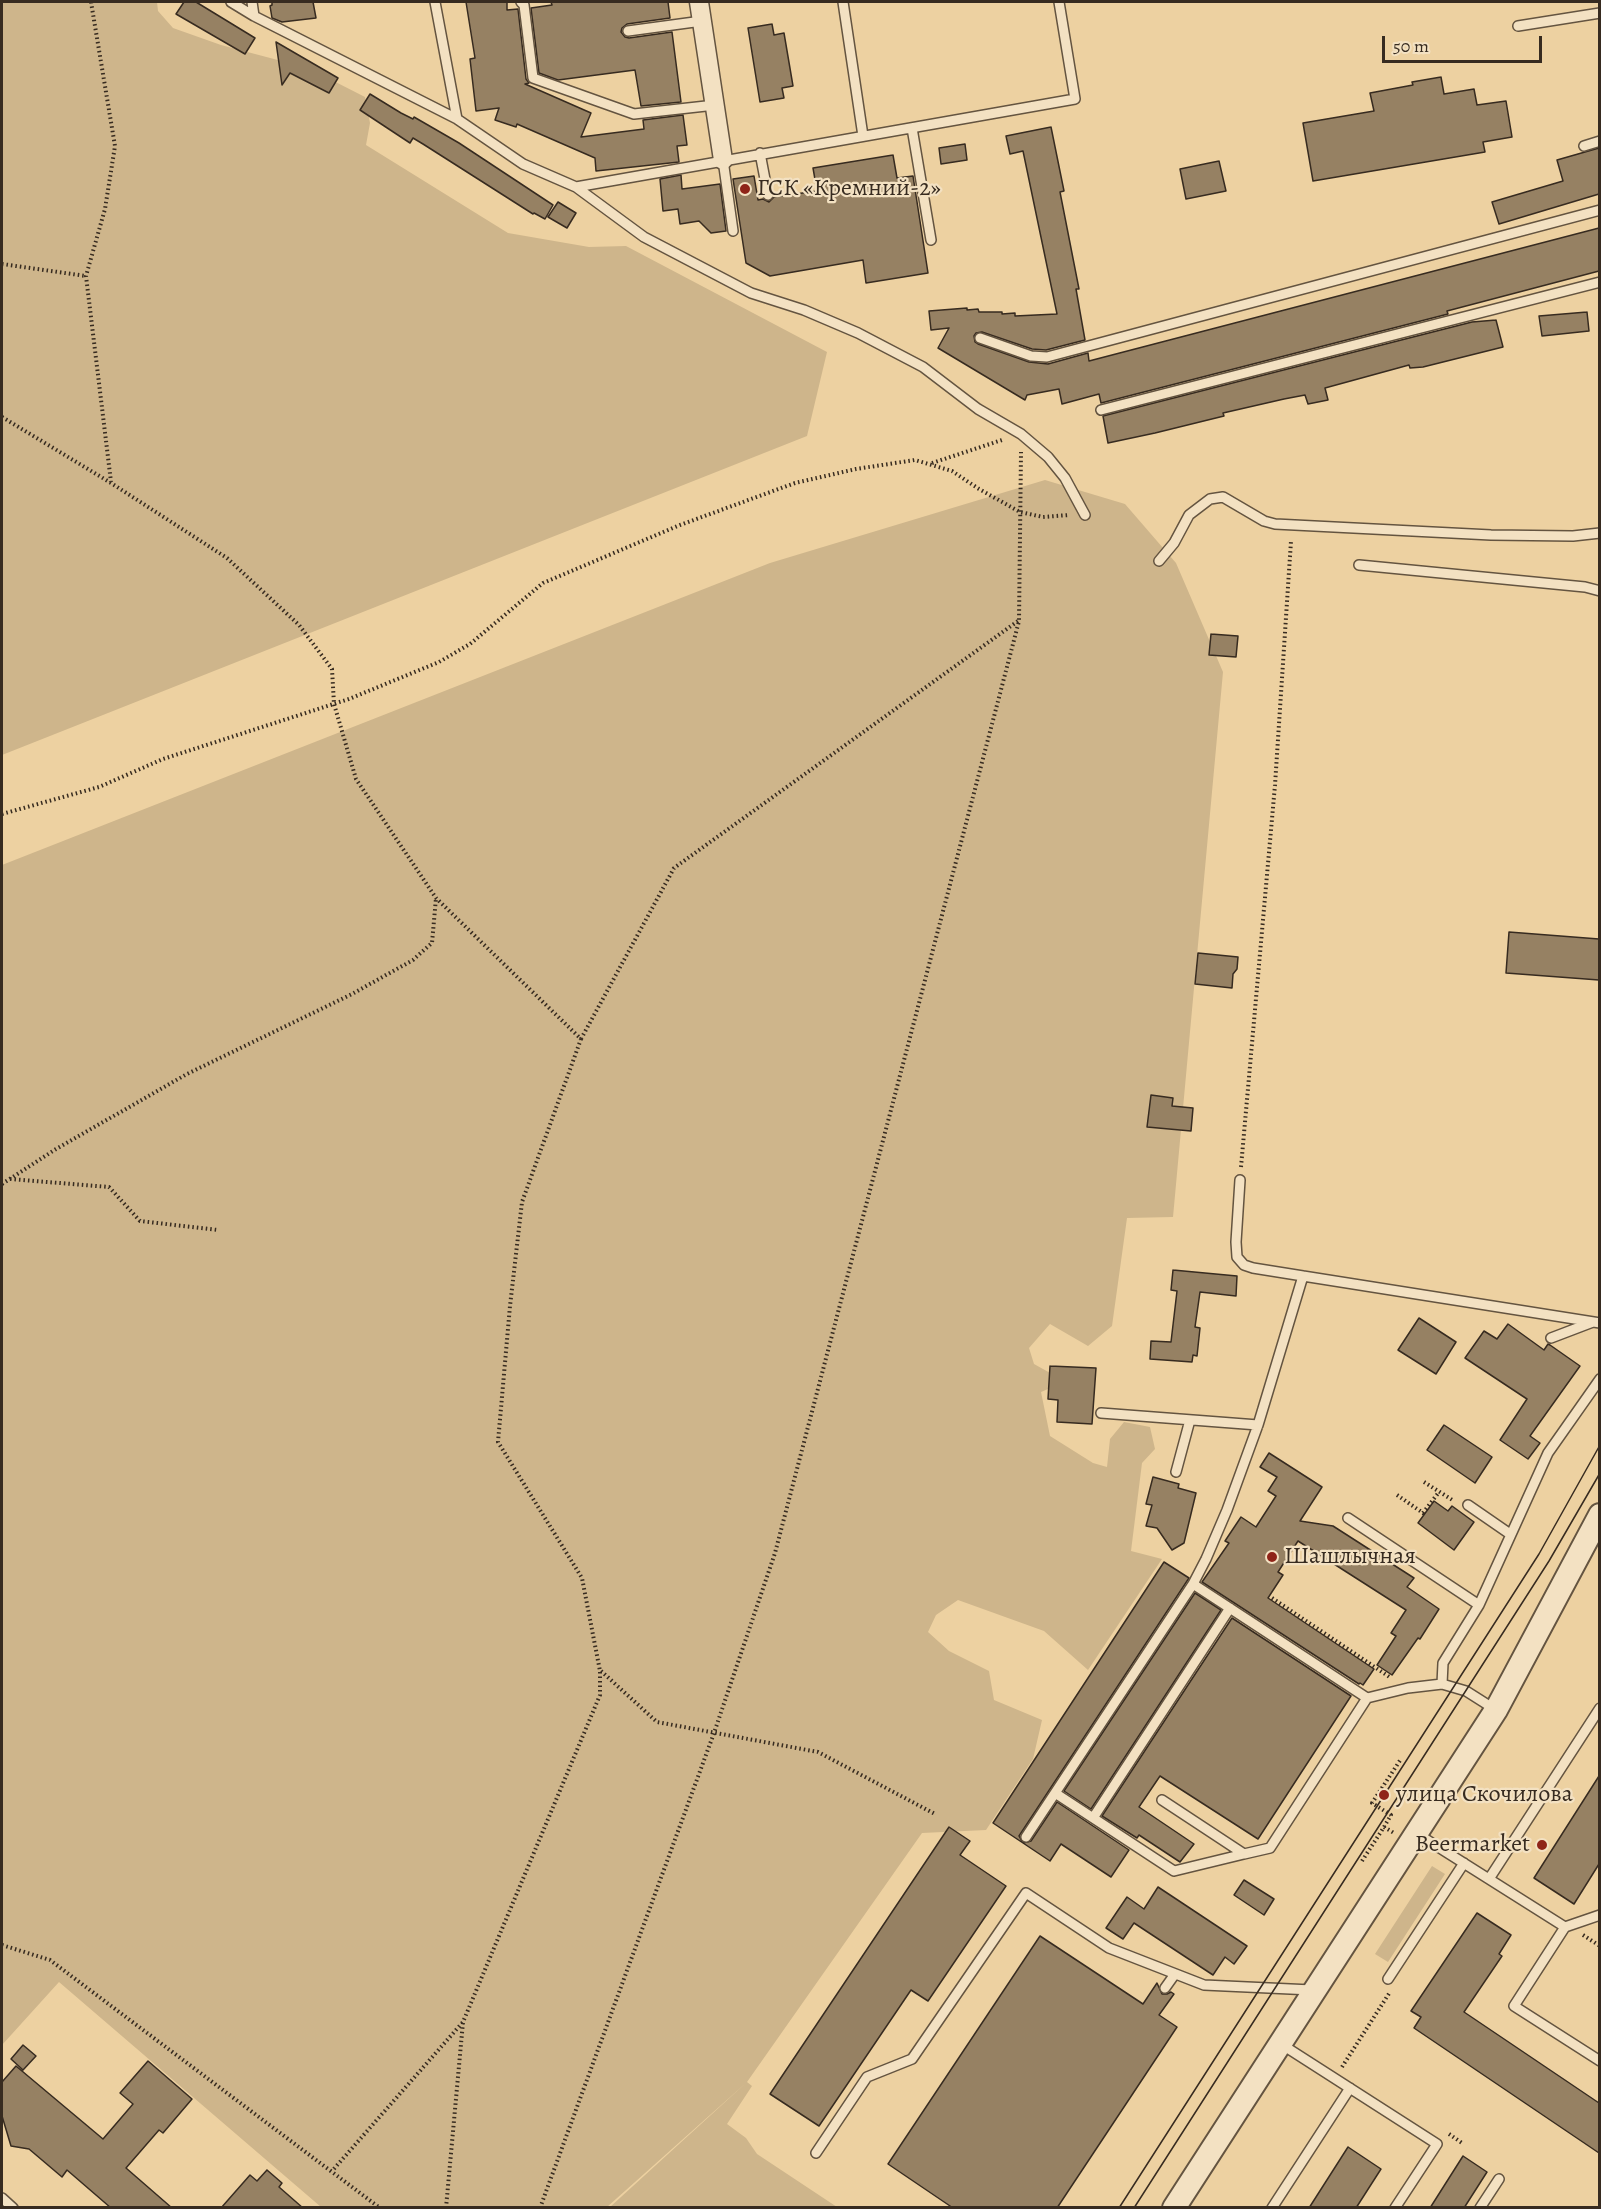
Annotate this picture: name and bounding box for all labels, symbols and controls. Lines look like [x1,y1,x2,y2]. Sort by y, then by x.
scale bar [1385,24,1546,62]
text: 50 m [1393,34,1429,58]
place label: ГСК «Кремний-2» [757,175,941,203]
marker: ГСК «Кремний-2» [738,182,752,196]
place label: Шашлычная [1284,1543,1416,1571]
marker: Шашлычная [1265,1550,1279,1564]
place label: улица Скочилова [1396,1781,1573,1809]
marker: улица Скочилова [1377,1788,1391,1802]
place label: Beermarket [1415,1831,1530,1859]
marker: Beermarket [1535,1838,1549,1852]

